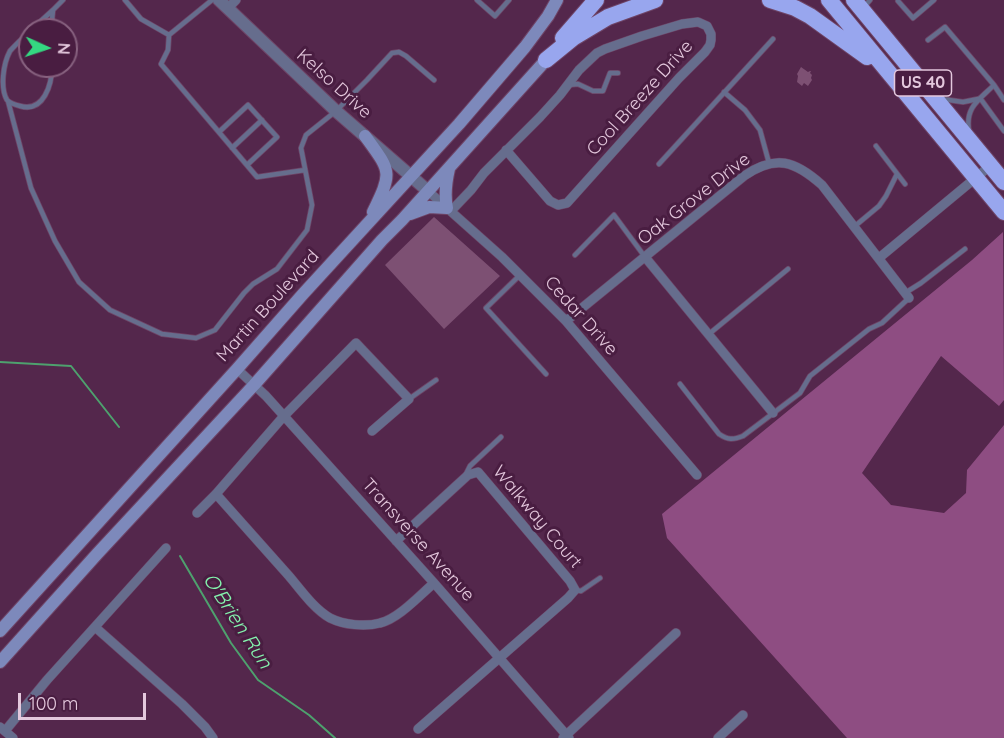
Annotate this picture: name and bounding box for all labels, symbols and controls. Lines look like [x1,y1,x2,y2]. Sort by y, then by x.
north arrow [18,18,78,78]
street label: Cool Breeze Drive [582,36,698,160]
text: N [54,42,74,55]
street label: Kelso Drive [292,45,376,123]
road number: US 40 [894,70,952,96]
street label: Oak Grove Drive [633,148,755,250]
street label: Martin Boulevard [212,246,324,366]
street label: Cedar Drive [540,272,622,360]
street label: Walkway Court [488,461,586,573]
street label: Transverse Avenue [357,474,479,606]
water label: O'Brien Run [197,569,277,673]
scale bar [21,681,148,719]
text: 100 m [29,692,78,715]

